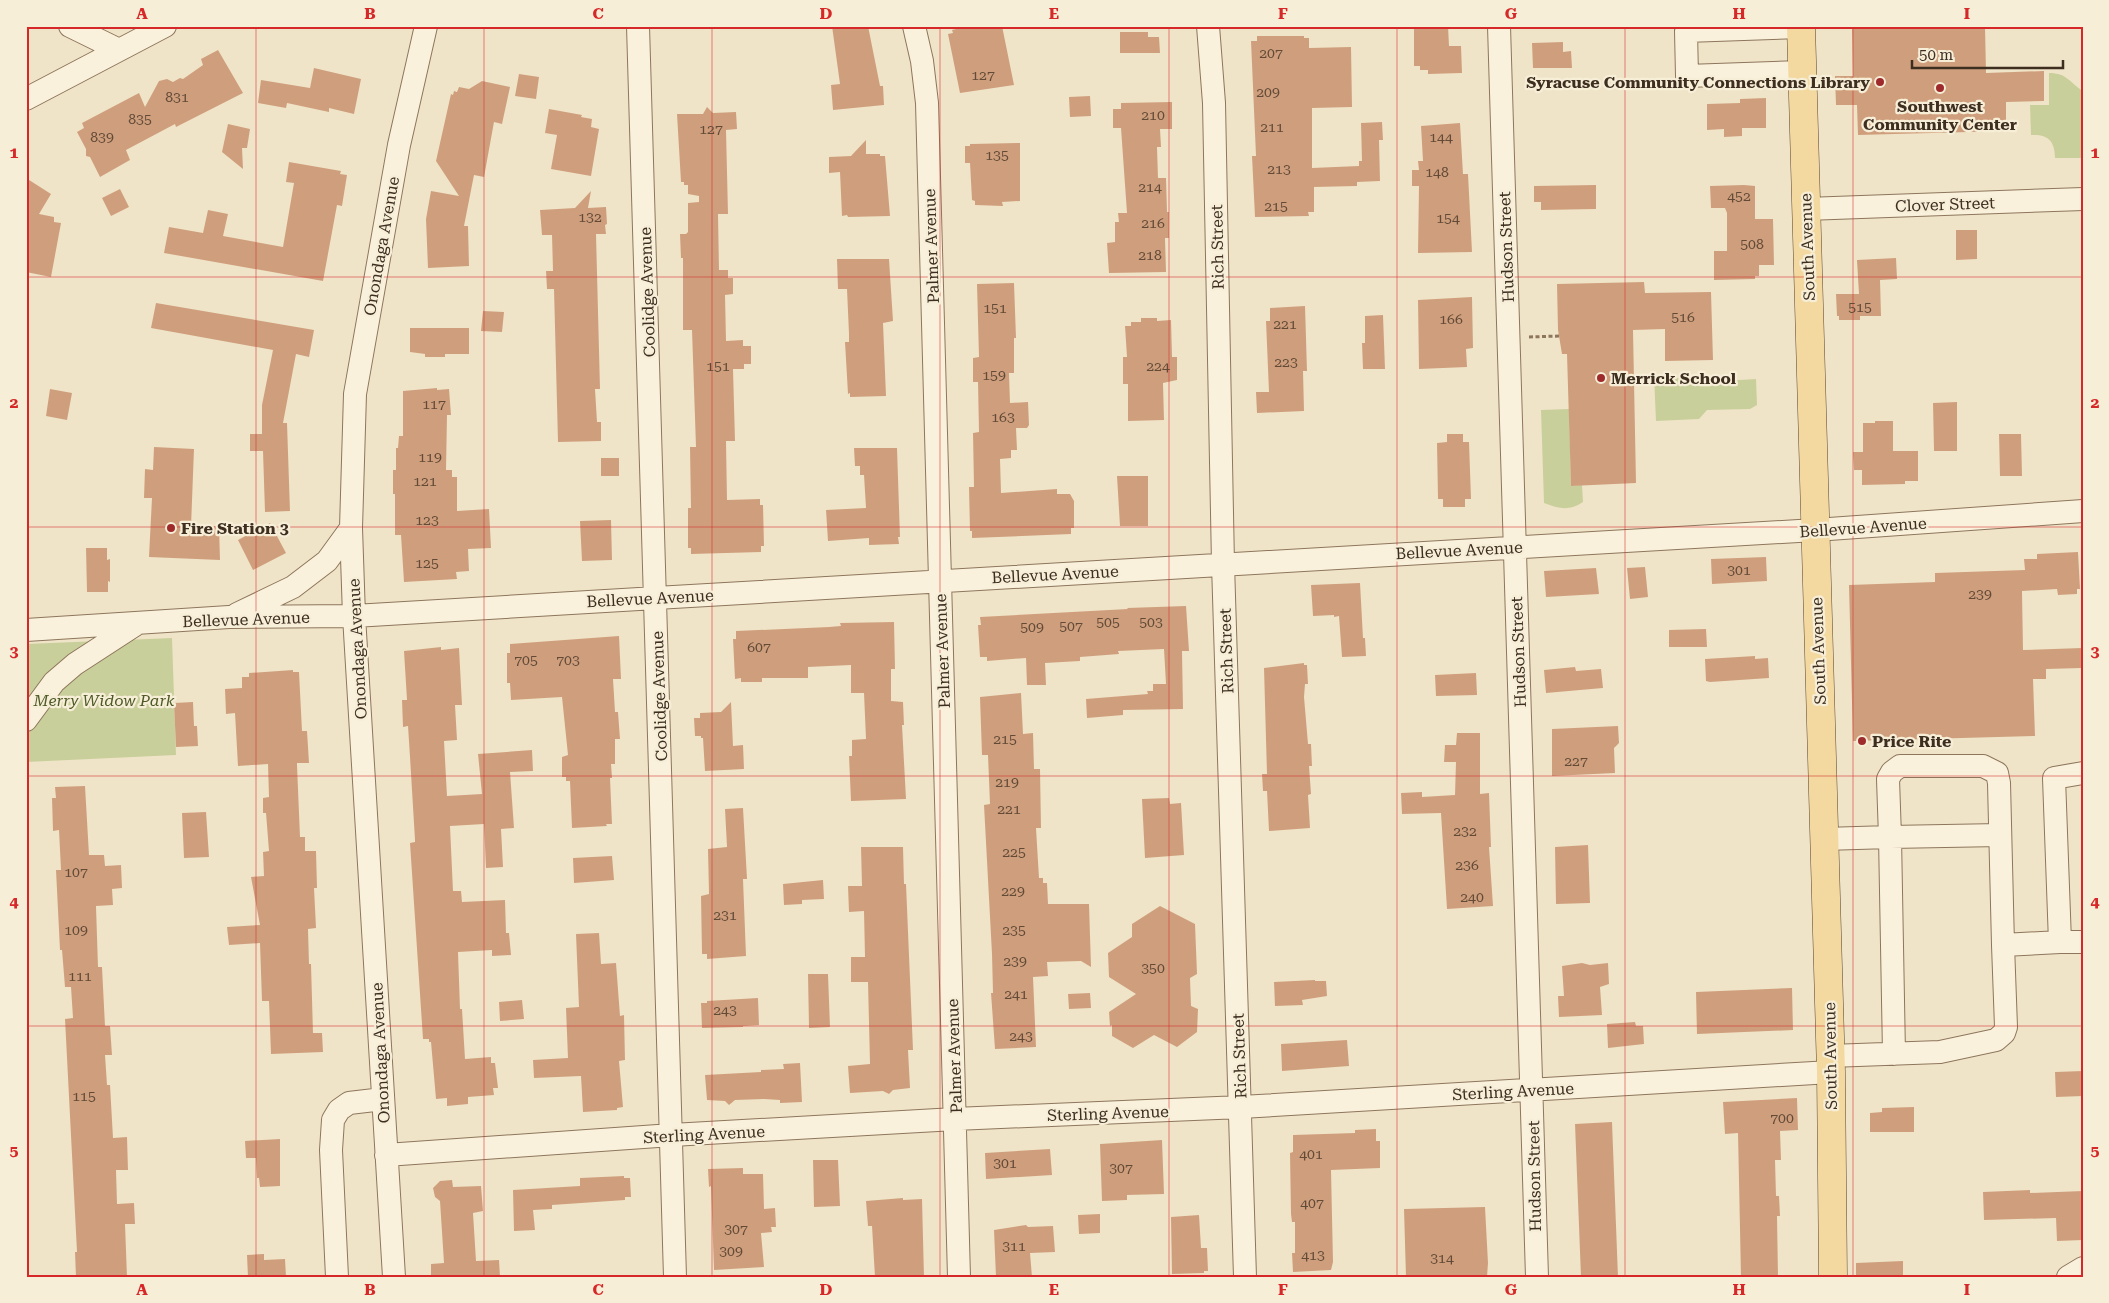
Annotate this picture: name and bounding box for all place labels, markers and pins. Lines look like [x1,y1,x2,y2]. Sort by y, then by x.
place label: Syracuse Community Connections Library [1526,73,1870,92]
marker: Syracuse Community Connections Library [1874,76,1886,88]
marker: Southwest Community Center [1934,82,1946,94]
place label: Southwest Community Center [1863,97,2017,134]
place label: Merrick School [1611,369,1737,388]
marker: Merrick School [1595,372,1607,384]
place label: Fire Station 3 [181,519,289,538]
marker: Fire Station 3 [165,522,177,534]
place label: Price Rite [1872,732,1951,751]
marker: Price Rite [1856,735,1868,747]

